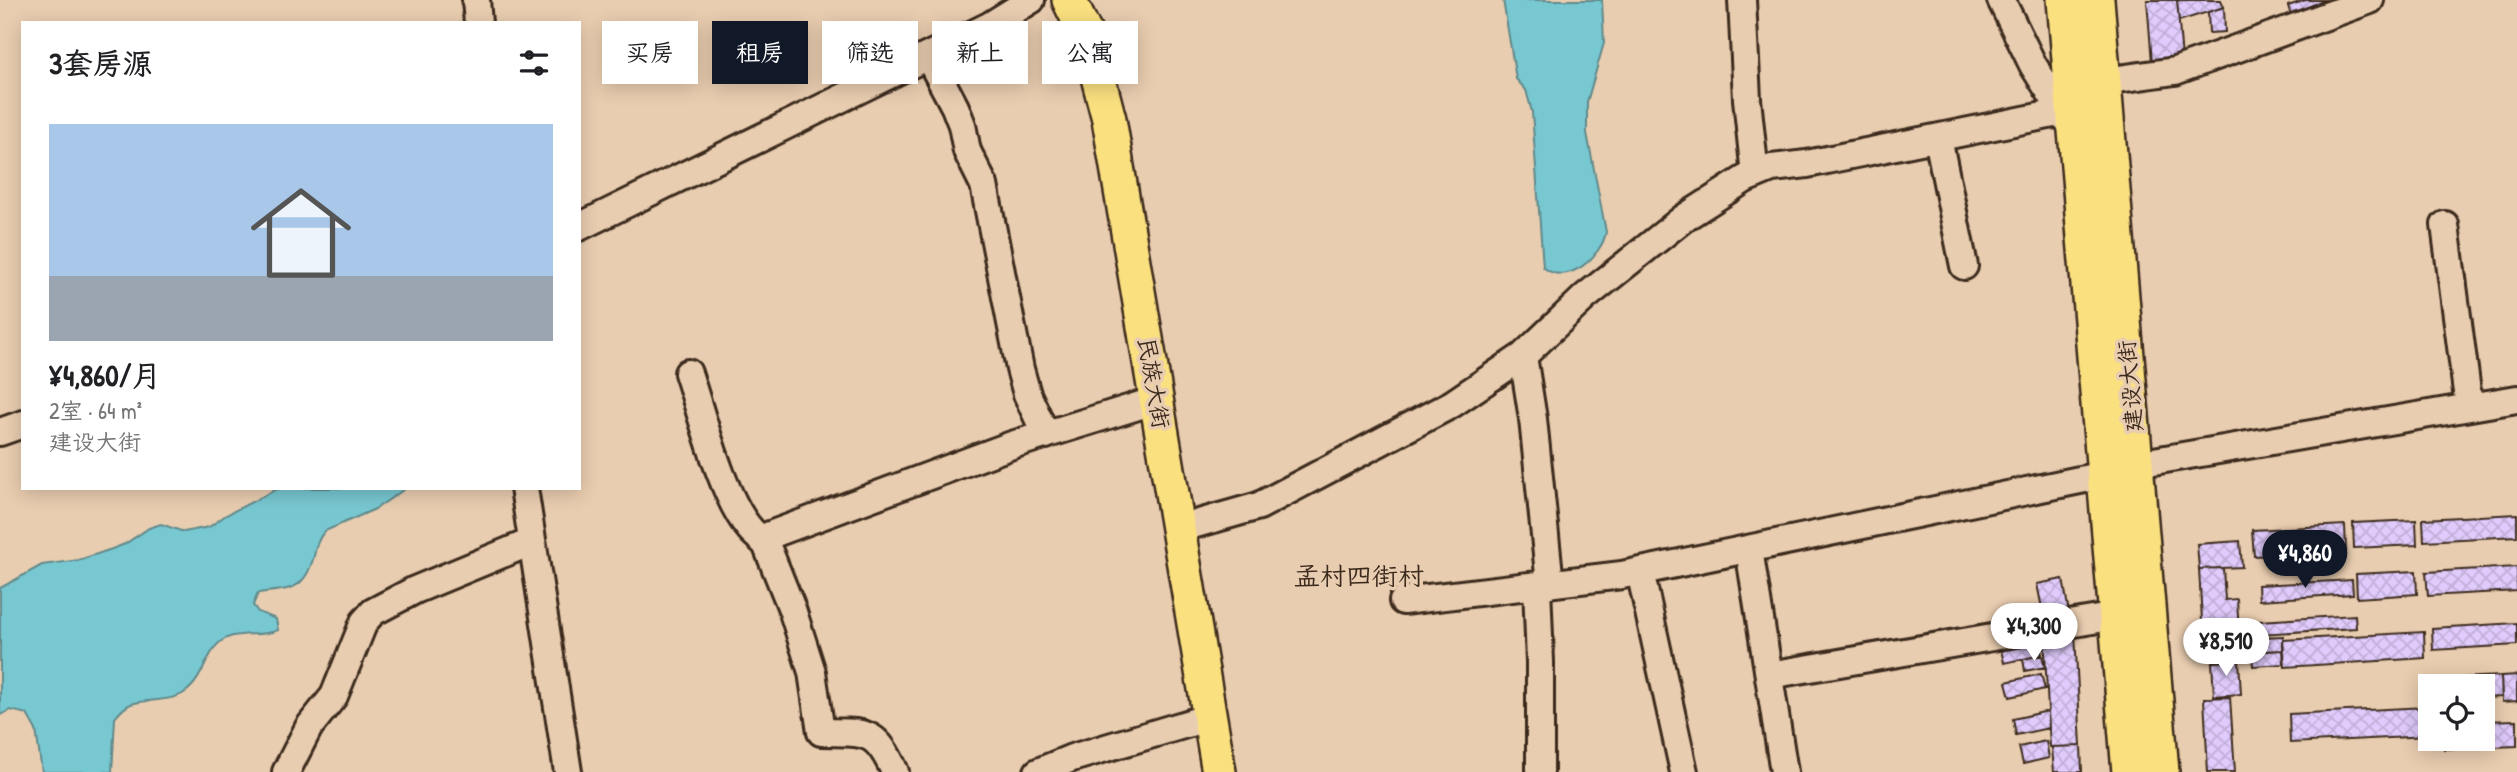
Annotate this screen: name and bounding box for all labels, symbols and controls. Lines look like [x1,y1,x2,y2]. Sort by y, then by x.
chip: 买房 [602,21,698,84]
chip: 租房 [712,21,808,84]
chip: 筛选 [822,21,918,84]
chip: 新上 [932,21,1028,84]
chip: 公寓 [1042,21,1138,84]
text: 3套房源 [49,43,152,83]
icon: filters [515,44,553,82]
icon: home [238,170,364,296]
street label: 民族大街 [1131,335,1178,431]
street label: 建设大街 [2110,339,2149,433]
text: ¥4,860/月 [49,355,161,395]
text: 2室 · 64 m² [49,395,142,426]
text: 建设大街 [49,426,141,457]
pin: ¥4,860 [2248,530,2362,590]
text: ¥4,860 [2278,537,2332,568]
district label: 孟村四街村 [1294,558,1424,593]
pin: ¥4,300 [1977,604,2091,663]
text: ¥4,300 [2007,610,2061,641]
pin: ¥8,510 [2169,618,2283,678]
text: ¥8,510 [2199,625,2253,656]
map controls [2418,674,2495,751]
button: locate [2418,674,2495,751]

